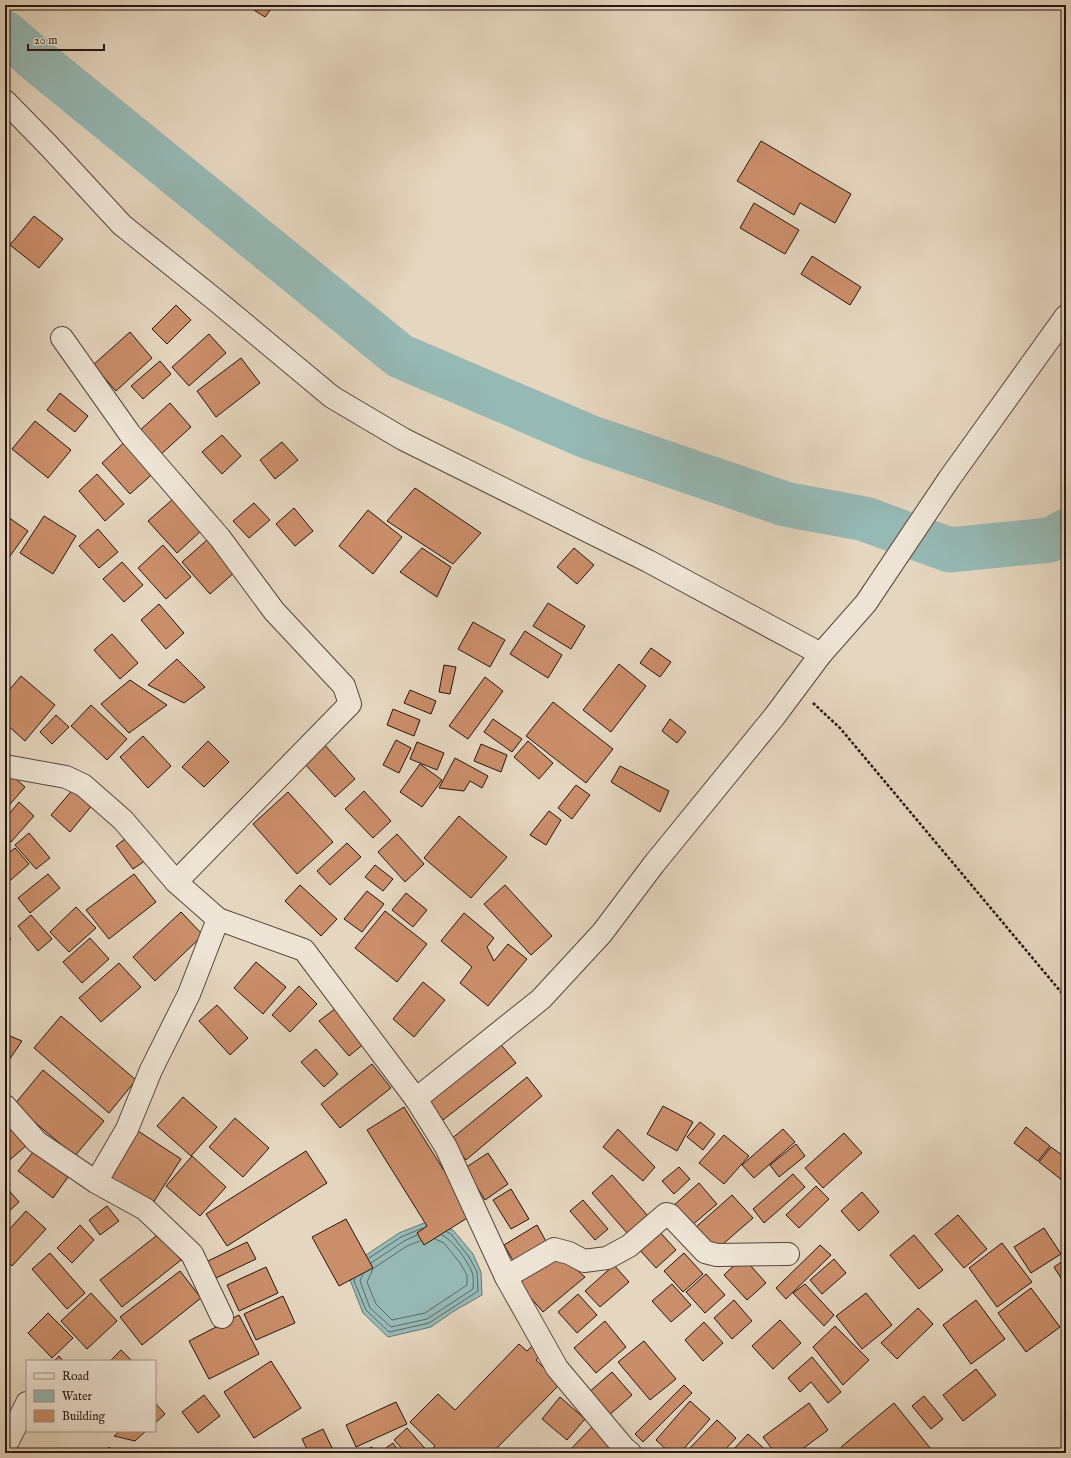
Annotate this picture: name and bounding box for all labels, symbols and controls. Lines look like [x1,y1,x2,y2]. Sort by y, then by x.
scale bar [28,26,104,52]
text: 20 m [34,33,57,48]
legend [26,1360,156,1432]
text: Road [62,1369,90,1384]
text: Water [62,1389,93,1404]
text: Building [62,1409,106,1424]

